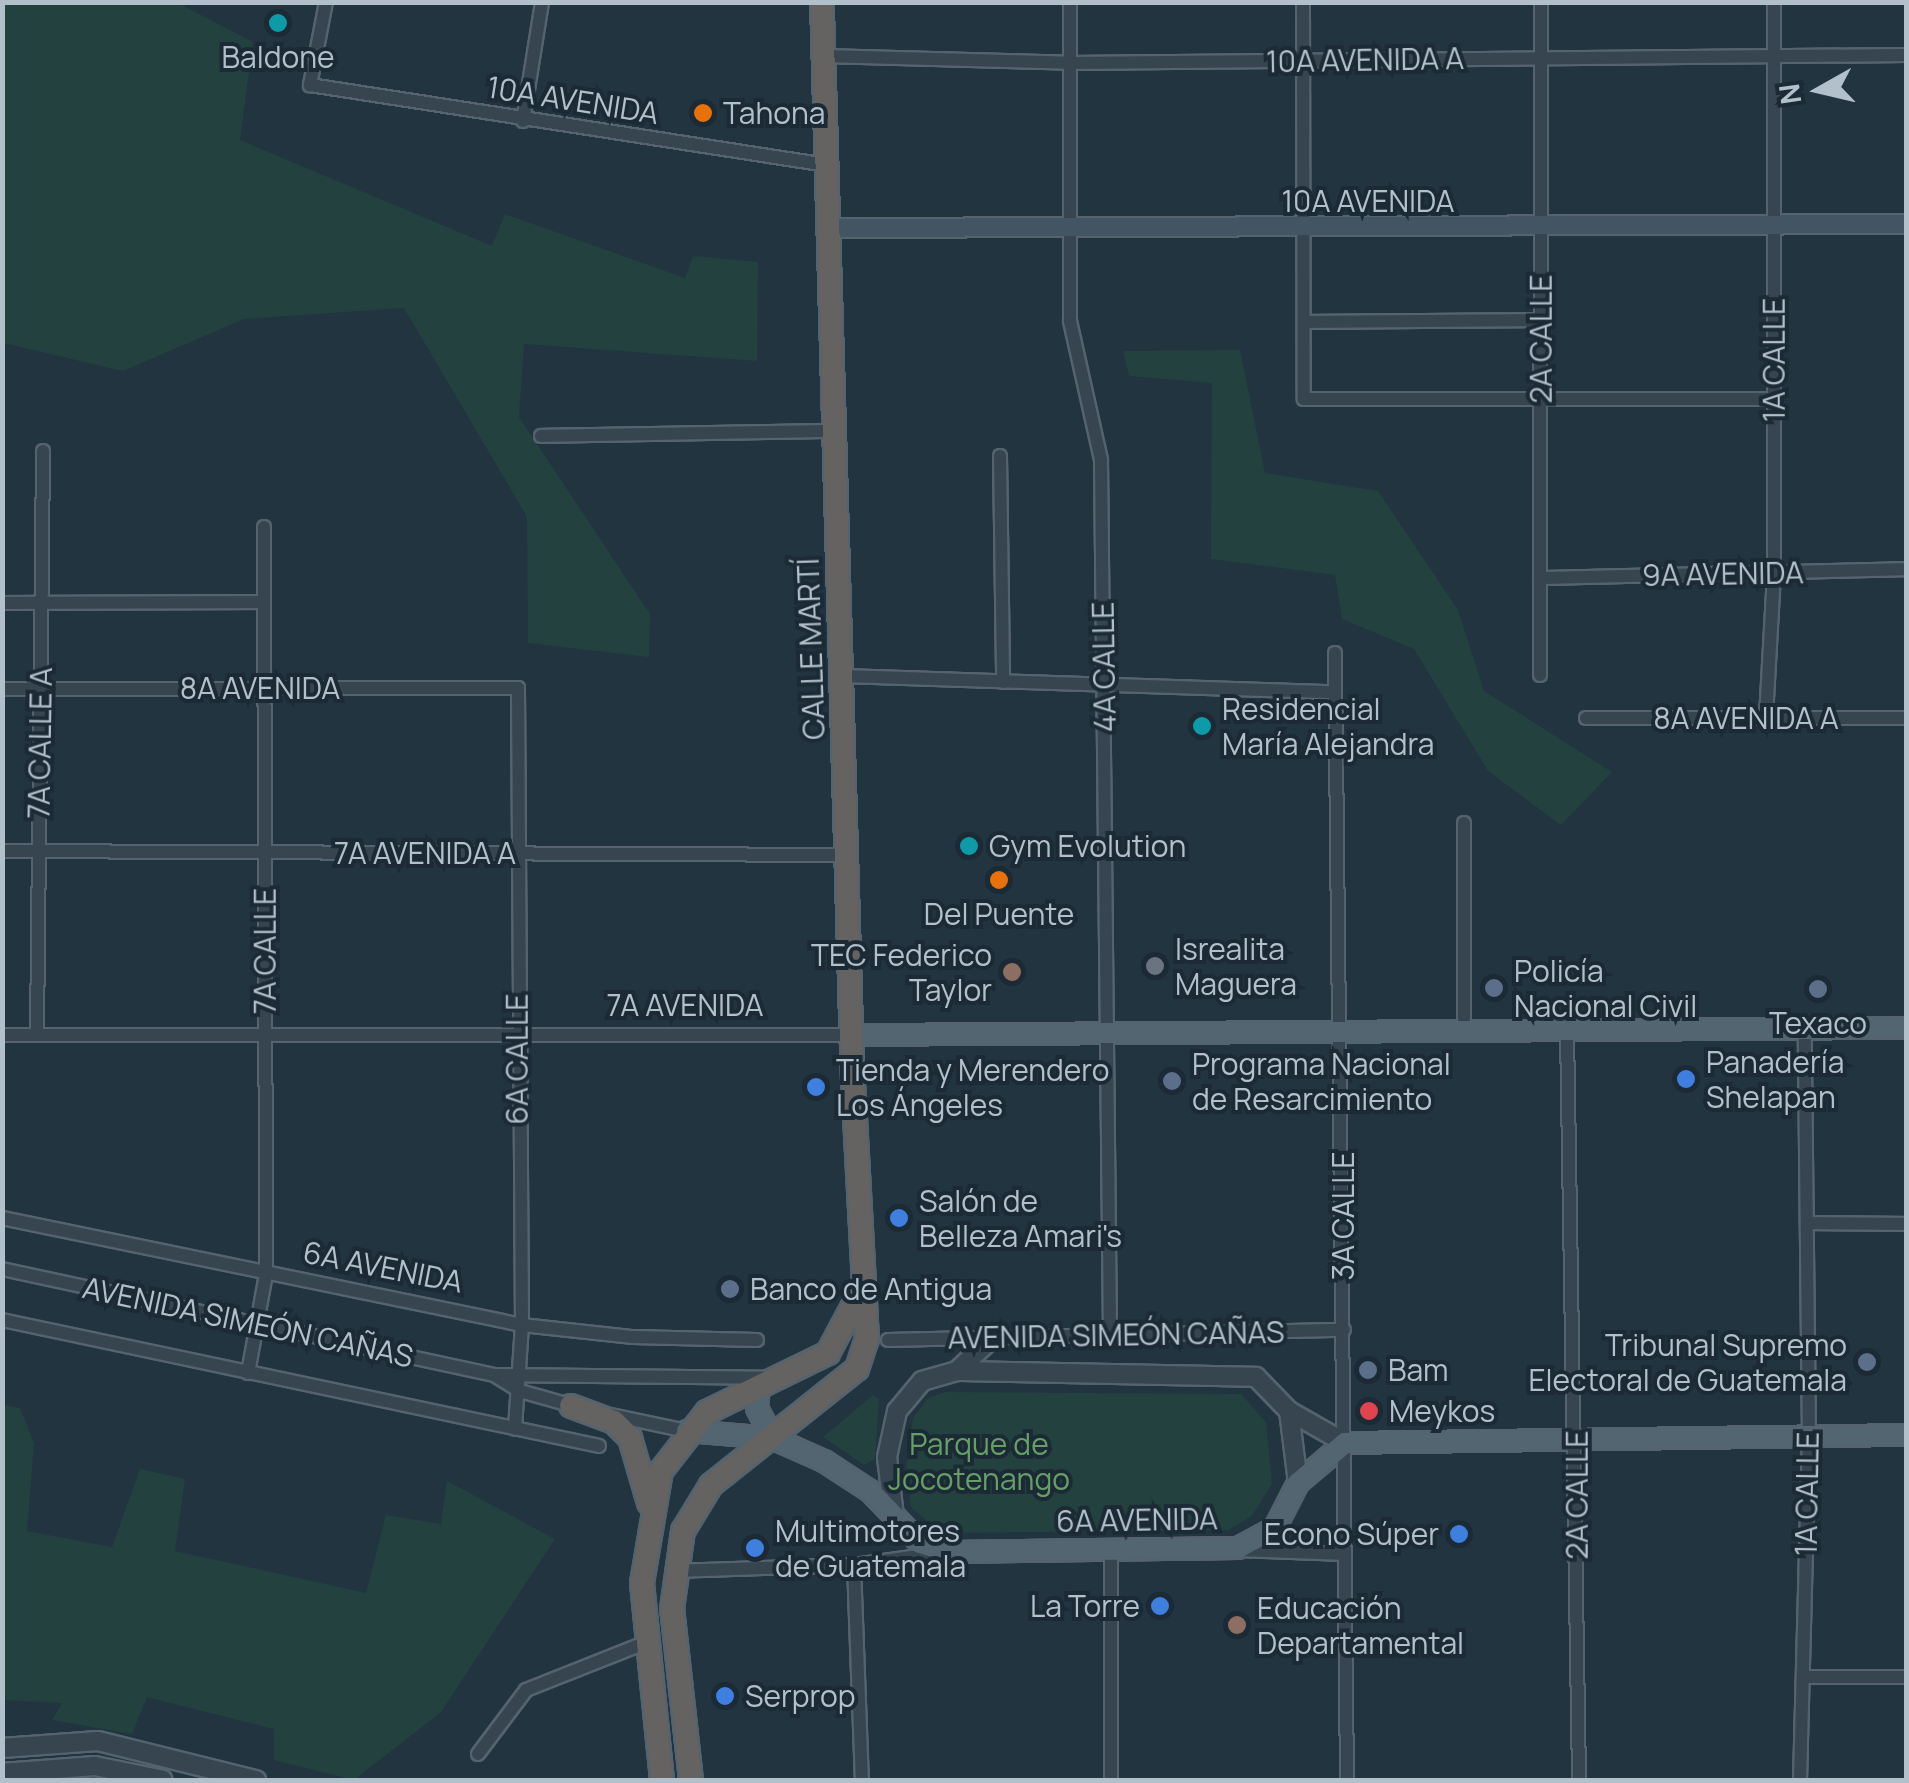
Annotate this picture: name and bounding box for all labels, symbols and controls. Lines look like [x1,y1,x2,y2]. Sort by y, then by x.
marker: Baldone [267,12,289,34]
place label: Baldone [222,39,334,75]
street label: 10A AVENIDA A [1266,40,1464,80]
north arrow [1769,40,1869,140]
street label: 10A AVENIDA [485,69,661,131]
text: N [1769,82,1810,107]
place label: Tahona [723,95,826,131]
marker: Tahona [692,102,714,124]
street label: 10A AVENIDA [1281,183,1455,219]
street label: 2A CALLE [1523,274,1559,404]
street label: 1A CALLE [1756,298,1792,422]
street label: 9A AVENIDA [1642,555,1804,593]
street label: CALLE MARTÍ [790,558,832,740]
street label: 4A CALLE [1085,601,1123,733]
street label: 7A CALLE A [21,667,59,819]
street label: 8A AVENIDA [180,670,340,706]
place label: Residencial María Alejandra [1222,691,1434,762]
street label: 8A AVENIDA A [1653,700,1839,736]
marker: Residencial María Alejandra [1191,715,1213,737]
place label: Gym Evolution [989,828,1186,864]
street label: 7A AVENIDA A [334,835,516,871]
marker: Gym Evolution [958,835,980,857]
marker: Del Puente [988,869,1010,891]
street label: 7A CALLE [247,888,283,1014]
place label: Del Puente [924,896,1074,932]
place label: Isrealita Maguera [1175,931,1297,1002]
place label: TEC Federico Taylor [811,937,992,1008]
place label: Policía Nacional Civil [1514,953,1697,1024]
marker: Isrealita Maguera [1144,955,1166,977]
marker: TEC Federico Taylor [1001,961,1023,983]
marker: Policía Nacional Civil [1483,977,1505,999]
marker: Texaco [1807,978,1829,1000]
street label: 7A AVENIDA [606,987,764,1023]
street label: 6A CALLE [499,993,535,1125]
place label: Texaco [1769,1005,1867,1041]
place label: Panadería Shelapan [1706,1044,1844,1114]
place label: Programa Nacional de Resarcimiento [1192,1046,1451,1116]
place label: Tienda y Merendero Los Ángeles [836,1052,1110,1122]
marker: Panadería Shelapan [1675,1068,1697,1090]
marker: Programa Nacional de Resarcimiento [1161,1070,1183,1092]
marker: Tienda y Merendero Los Ángeles [805,1076,827,1098]
street label: 3A CALLE [1325,1151,1361,1281]
place label: Salón de Belleza Amari's [919,1183,1122,1254]
marker: Salón de Belleza Amari's [888,1207,910,1229]
street label: 6A AVENIDA [300,1234,466,1300]
street label: AVENIDA SIMEÓN CAÑAS [80,1269,416,1375]
place label: Banco de Antigua [750,1271,992,1307]
marker: Banco de Antigua [719,1278,741,1300]
street label: AVENIDA SIMEÓN CAÑAS [947,1314,1285,1356]
place label: Tribunal Supremo Electoral de Guatemala [1528,1327,1847,1398]
marker: Tribunal Supremo Electoral de Guatemala [1856,1351,1878,1373]
place label: Bam [1388,1352,1448,1388]
marker: Bam [1357,1359,1379,1381]
place label: Meykos [1389,1393,1495,1429]
marker: Meykos [1358,1400,1380,1422]
park label: Parque de Jocotenango [888,1426,1070,1496]
street label: 2A CALLE [1559,1430,1595,1560]
street label: 1A CALLE [1788,1432,1826,1556]
street label: 6A AVENIDA [1056,1501,1218,1539]
place label: Multimotores de Guatemala [775,1513,966,1584]
place label: Econo Súper [1264,1516,1439,1552]
marker: Econo Súper [1448,1523,1470,1545]
marker: Multimotores de Guatemala [744,1537,766,1559]
place label: La Torre [1030,1588,1140,1624]
place label: Educación Departamental [1257,1590,1464,1660]
marker: La Torre [1149,1595,1171,1617]
marker: Educación Departamental [1226,1614,1248,1636]
place label: Serprop [745,1678,856,1714]
marker: Serprop [714,1685,736,1707]

